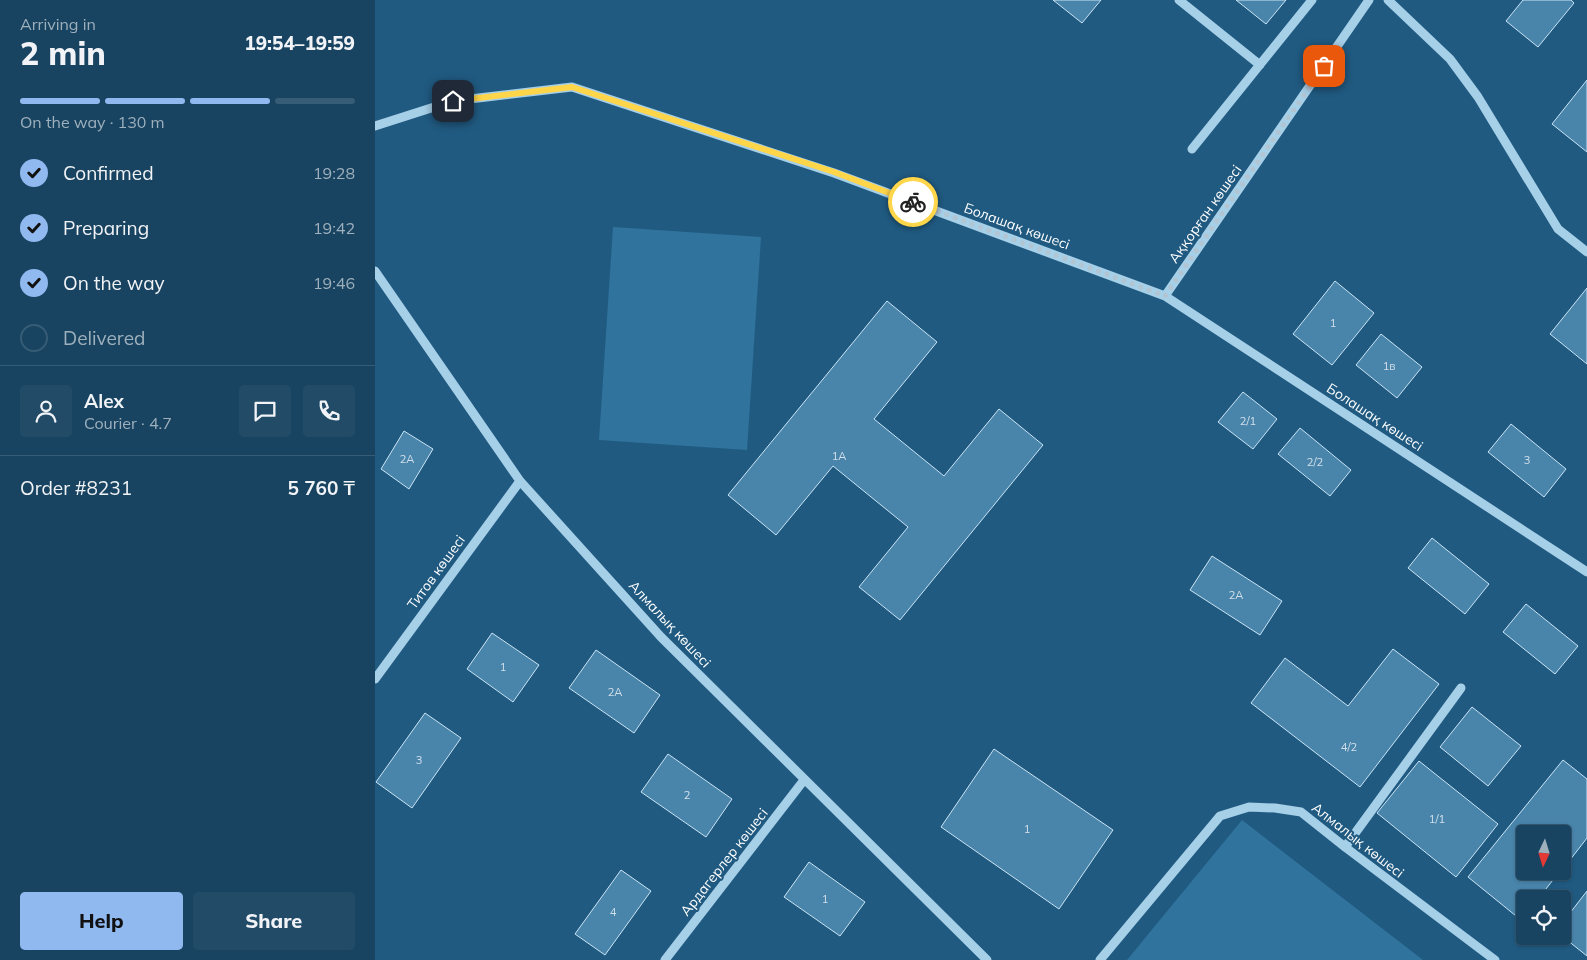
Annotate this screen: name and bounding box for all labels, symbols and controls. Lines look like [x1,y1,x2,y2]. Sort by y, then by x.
text: Arriving in [20,14,96,34]
text: 19:54–19:59 [244,31,355,55]
text: 2 min [20,33,106,73]
pin [1303,45,1345,87]
icon: bag [1310,52,1338,80]
pin [432,80,474,122]
icon: home [439,87,467,115]
text: On the way · 130 m [20,112,165,132]
icon: check [20,159,48,187]
text: Confirmed [63,161,154,185]
street label: Аққорған көшесі [1164,161,1246,267]
text: 19:28 [313,163,355,183]
courier [888,177,938,227]
icon: bike [899,188,927,216]
street label: Болашақ көшесі [962,198,1072,254]
icon: check [20,214,48,242]
text: Preparing [63,216,149,240]
text: 19:42 [313,218,355,238]
icon: check [20,269,48,297]
text: On the way [63,271,165,295]
text: 19:46 [313,273,355,293]
house number: 1 [1330,316,1336,330]
text: Delivered [63,326,145,350]
house number: 1в [1383,359,1395,373]
street label: Болашақ көшесі [1323,379,1427,455]
button: person [20,385,72,437]
button: chat [239,385,291,437]
button: phone [303,385,355,437]
text: Alex [84,389,124,413]
text: Courier · 4.7 [84,413,172,433]
house number: 2/1 [1240,414,1256,428]
house number: 1А [832,449,846,463]
house number: 2А [400,452,414,466]
house number: 3 [1524,453,1530,467]
house number: 2/2 [1307,455,1324,469]
text: Order #8231 [20,476,132,500]
text: 5 760 ₸ [288,476,355,500]
street label: Титов көшесі [403,531,469,613]
street label: Алмалық көшесі [625,577,715,671]
house number: 2А [1229,588,1243,602]
house number: 1 [500,660,506,674]
house number: 2А [608,685,622,699]
house number: 4/2 [1341,740,1358,754]
house number: 3 [416,753,422,767]
house number: 2 [684,788,691,802]
street label: Алмалық көшесі [1308,798,1408,882]
street label: Ардагерлер көшесі [676,805,772,919]
house number: 1/1 [1429,812,1445,826]
house number: 1 [1024,822,1030,836]
north arrow [1516,825,1571,880]
map controls [1516,825,1571,945]
button: locate [1516,890,1571,945]
button: Help [20,892,183,950]
button: Share [193,892,355,950]
house number: 1 [822,892,828,906]
house number: 4 [610,905,617,919]

